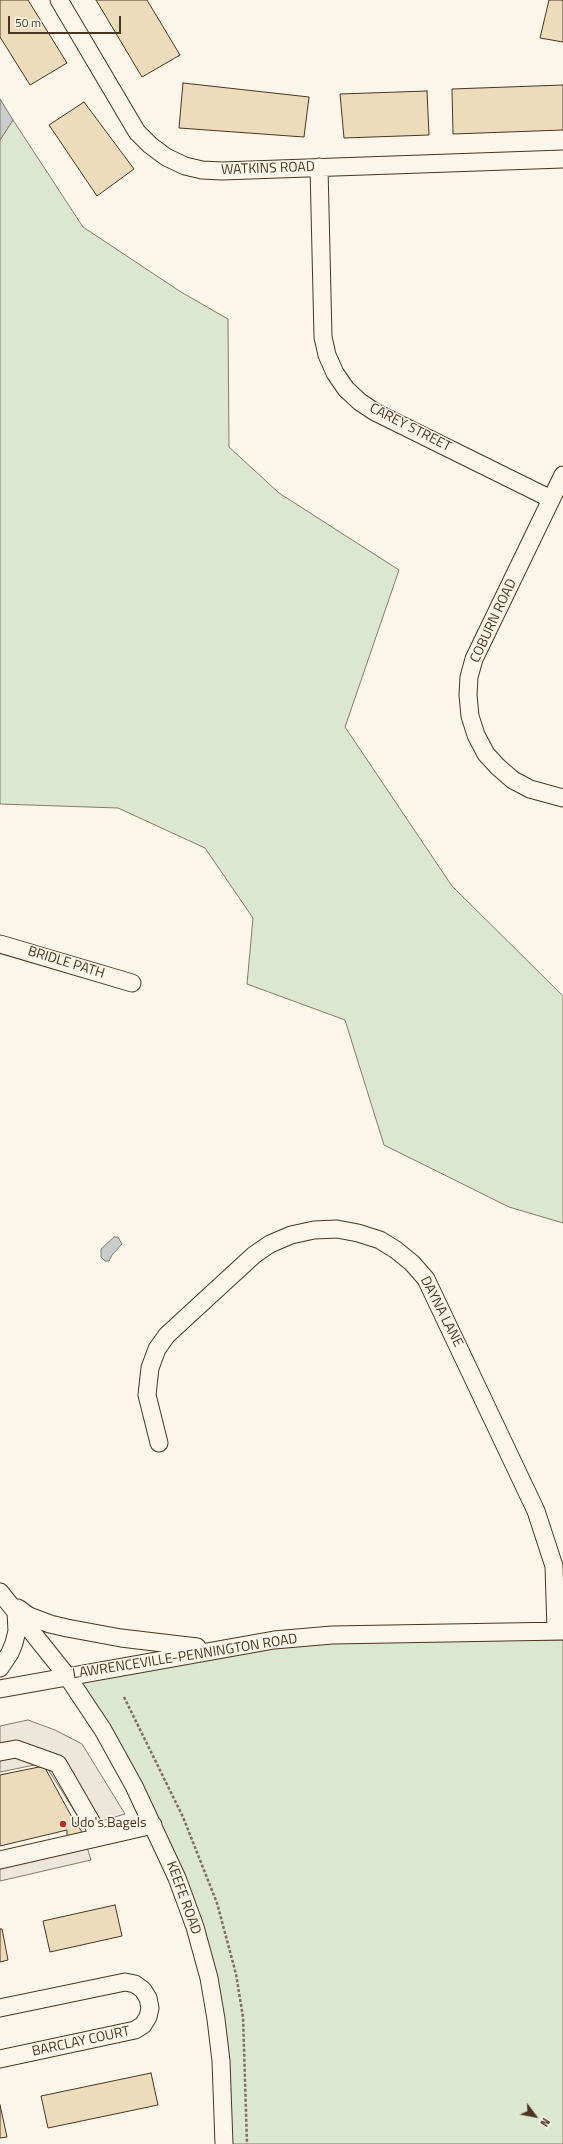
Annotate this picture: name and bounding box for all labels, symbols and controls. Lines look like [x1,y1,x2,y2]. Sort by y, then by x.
scale bar [10,8,123,34]
text: 50 m [15,13,41,32]
street label: WATKINS ROAD [221,159,315,179]
street label: CAREY STREET [366,400,454,456]
street label: COBURN ROAD [467,576,521,666]
street label: BRIDLE PATH [25,943,107,983]
street label: DAYNA LANE [416,1274,466,1350]
street label: LAWRENCEVILLE-PENNINGTON ROAD [71,1631,299,1683]
place label: Udo's Bagels [71,1816,147,1832]
marker: Udo's Bagels [58,1819,68,1829]
street label: KEEFE ROAD [162,1859,204,1937]
street label: BARCLAY COURT [31,2023,131,2061]
north arrow [515,2096,555,2136]
text: N [536,2115,554,2130]

